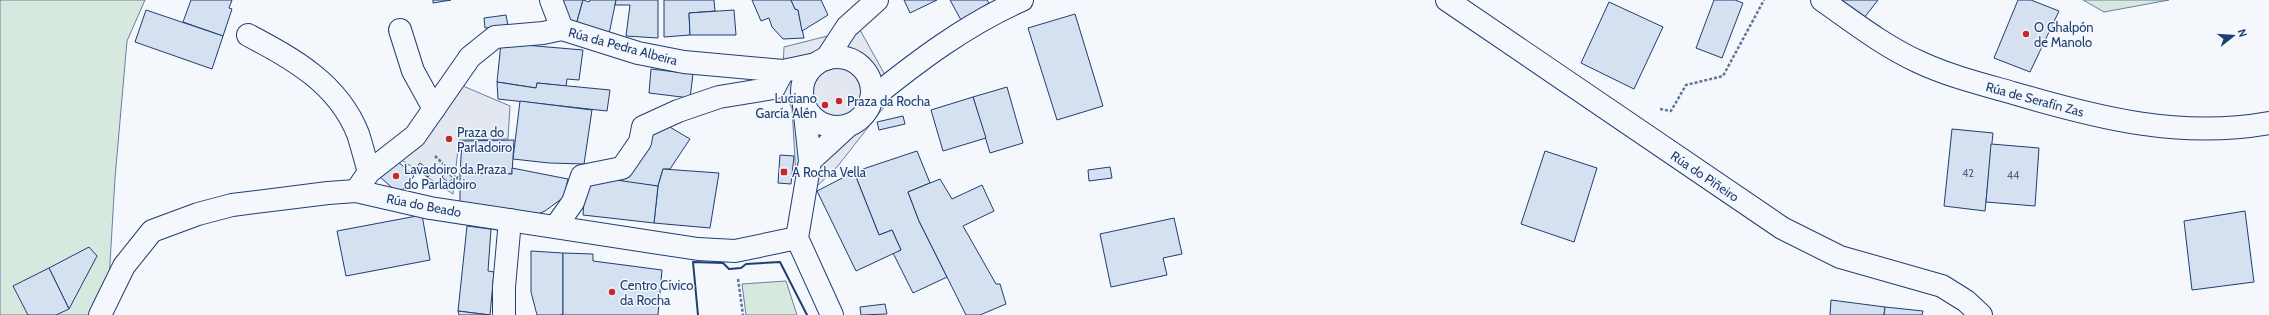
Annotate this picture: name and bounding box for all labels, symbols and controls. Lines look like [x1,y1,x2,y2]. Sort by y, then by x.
north arrow [2213,16,2253,56]
place label: O Ghalpón de Manolo [2034,19,2094,50]
street label: Rúa da Pedra Albeira [567,24,680,68]
text: N [2235,27,2250,39]
marker: O Ghalpón de Manolo [2021,29,2031,39]
street label: Rúa de Serafín Zas [1984,78,2086,120]
place label: Luciano García Alén [755,90,817,121]
place label: Praza da Rocha [847,93,931,109]
marker: Praza da Rocha [834,96,844,106]
marker: Luciano García Alén [820,100,830,110]
place label: Praza do Parladoiro [457,124,512,155]
marker: Praza do Parladoiro [444,134,454,144]
street label: Rúa do Piñeiro [1668,147,1742,205]
place label: Lavadoiro da Praza do Parladoiro [404,161,507,192]
place label: A Rocha Vella [792,164,867,180]
house number: 42 [1962,166,1974,180]
marker: A Rocha Vella [779,167,789,177]
house number: 44 [2007,168,2020,182]
marker: Lavadoiro da Praza do Parladoiro [391,171,401,181]
street label: Rúa do Beado [385,190,463,220]
place label: Centro Cívico da Rocha [620,277,693,308]
marker: Centro Cívico da Rocha [607,287,617,297]

